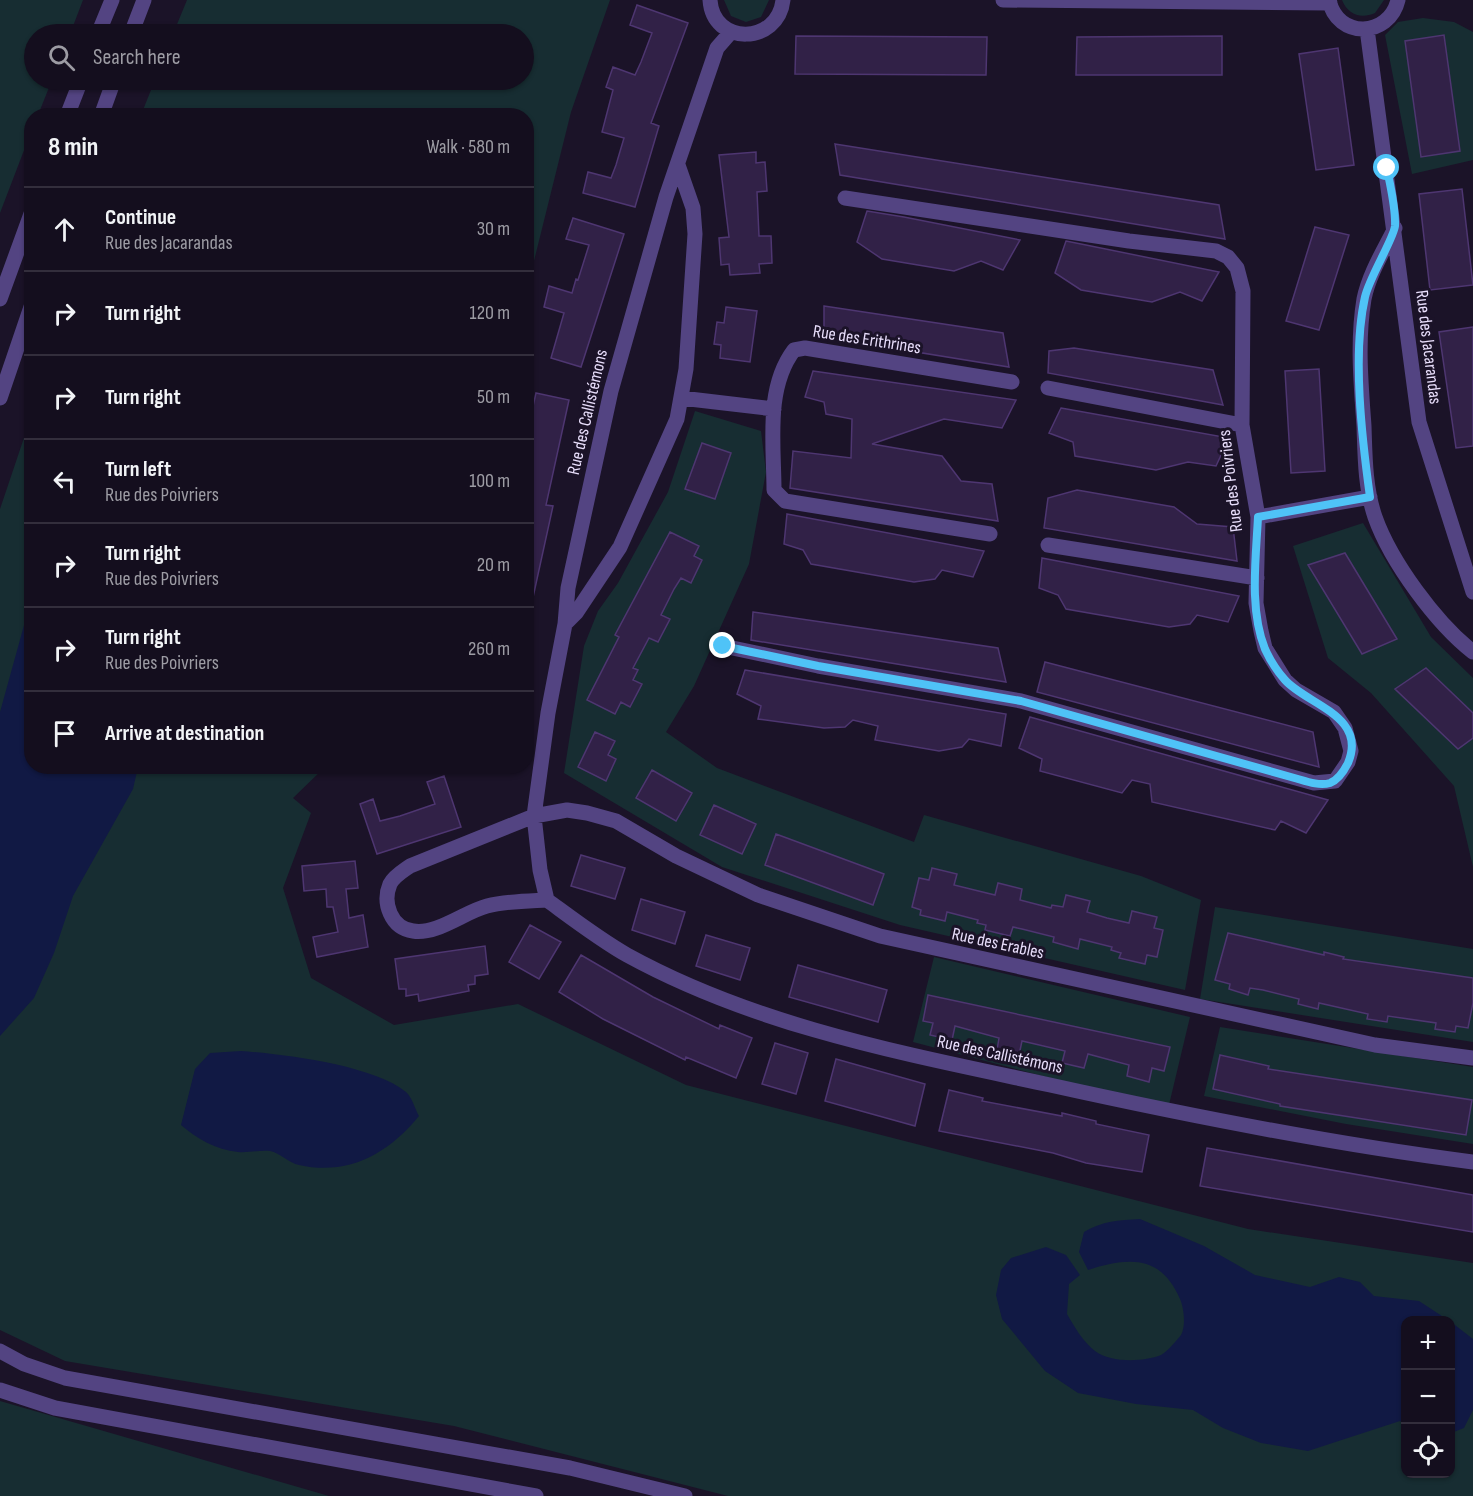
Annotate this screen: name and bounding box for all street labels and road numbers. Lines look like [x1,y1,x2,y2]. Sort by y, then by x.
street label: Rue des Jacarandas [1411,289,1446,405]
street label: Rue des Erithrines [811,321,922,358]
street label: Rue des Callistémons [563,347,612,477]
street label: Rue des Poivriers [1214,429,1247,533]
street label: Rue des Erables [950,923,1046,964]
street label: Rue des Callistémons [935,1031,1065,1078]

